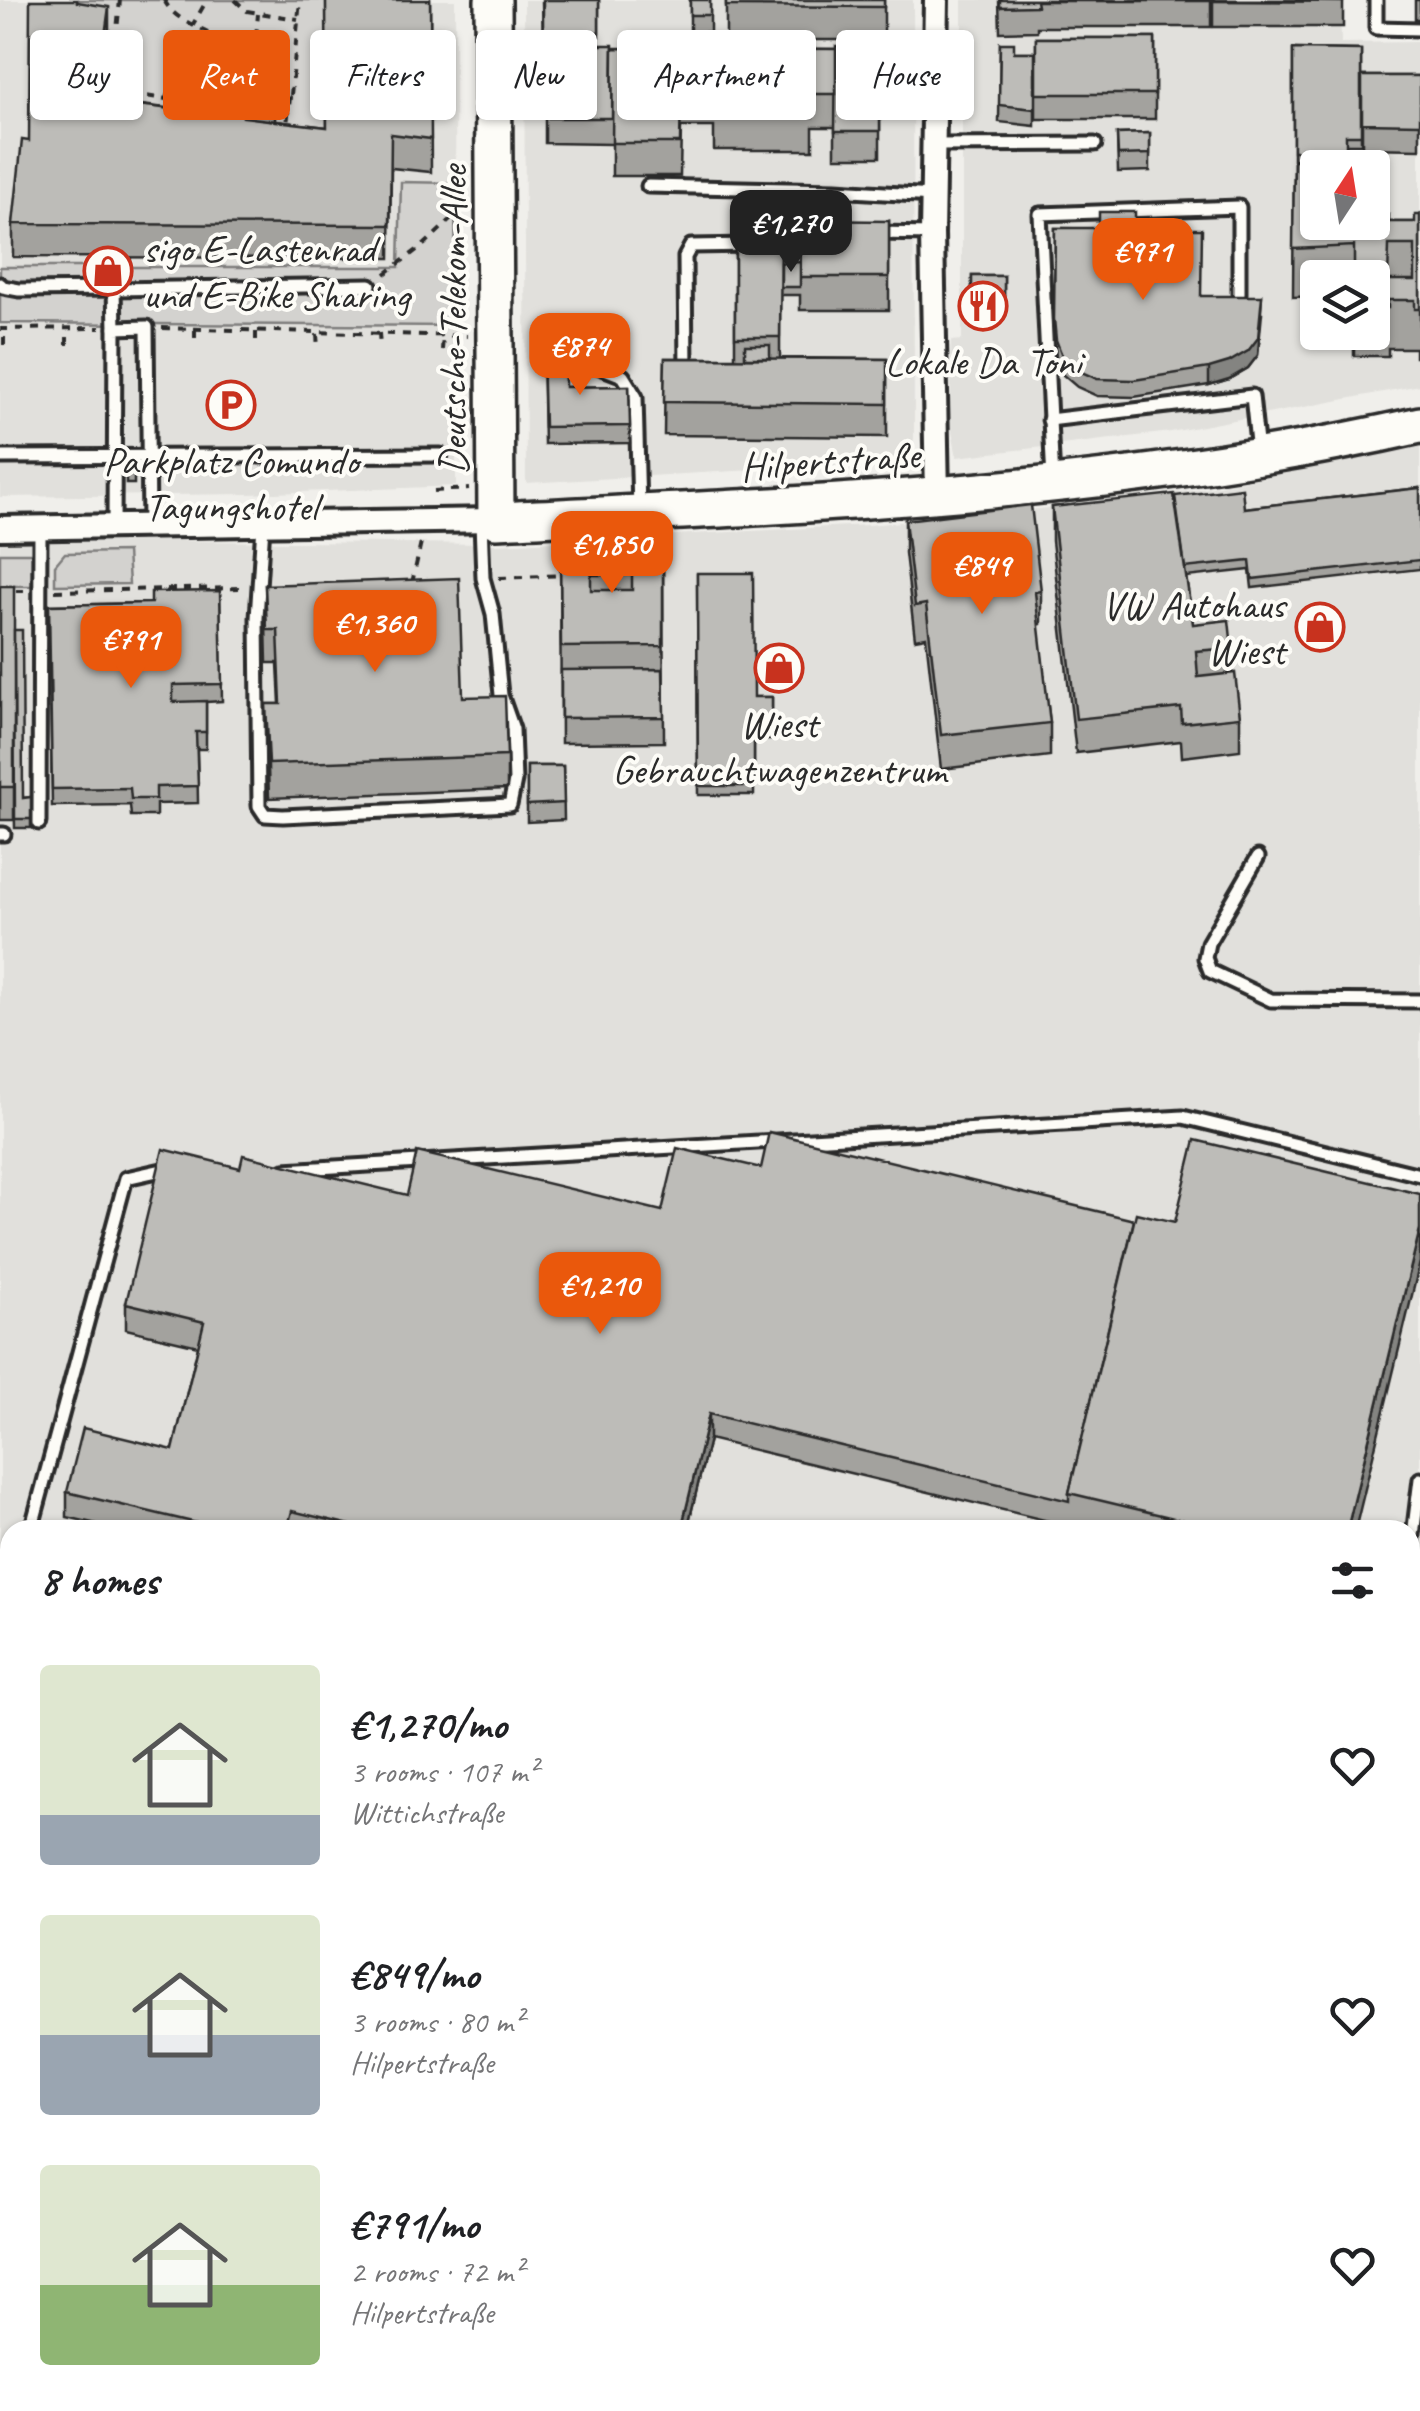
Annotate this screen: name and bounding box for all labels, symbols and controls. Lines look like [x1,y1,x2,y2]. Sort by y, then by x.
chip: Buy [30,30,143,120]
chip: Rent [163,30,290,120]
chip: Filters [310,30,456,120]
chip: New [476,30,597,120]
chip: Apartment [617,30,816,120]
chip: House [836,30,974,120]
north arrow [1300,150,1390,240]
map controls [1300,150,1390,350]
street label: Deutsche-Telekom-Allee [428,162,478,475]
pin: €1,270 [710,190,872,275]
text: €1,270 [752,202,830,243]
pin: €971 [1084,218,1202,303]
place label: sigo E-Lastenrad und E-Bike Sharing [143,224,412,320]
text: €971 [1114,230,1172,271]
shop icon: sigo E-Lastenrad und E-Bike Sharing [82,245,134,297]
button: layers [1300,260,1390,350]
restaurant icon: Lokale Da Toni [957,280,1009,332]
pin: €874 [521,313,639,398]
text: €874 [551,325,609,366]
place label: Lokale Da Toni [885,337,1086,387]
parking icon: Parkplatz Comundo Tagungshotel [205,379,257,431]
street label: Hilpertstraße [739,430,924,492]
place label: Parkplatz Comundo Tagungshotel [104,436,362,532]
pin: €1,850 [531,511,693,596]
text: €1,850 [573,523,651,564]
pin: €849 [923,532,1041,617]
text: €849 [953,544,1011,585]
place label: VW Autohaus Wiest [1102,580,1289,676]
pin: €1,360 [294,590,456,675]
shop icon: VW Autohaus Wiest [1294,601,1346,653]
text: €1,360 [335,602,415,643]
pin: €791 [72,606,190,691]
text: €791 [102,618,160,659]
shop icon: Wiest Gebrauchtwagenzentrum [753,642,805,694]
place label: Wiest Gebrauchtwagenzentrum [612,699,949,795]
pin: €1,210 [519,1252,681,1337]
text: €1,210 [561,1264,639,1305]
icon: filters [1325,1553,1380,1608]
text: 8 homes [40,1554,159,1607]
text: €1,270/mo [350,1698,506,1751]
icon: home [120,1705,240,1825]
icon: heart [1325,1738,1380,1793]
text: 3 rooms · 107 m² [350,1751,537,1792]
text: Wittichstraße [350,1792,503,1833]
text: €849/mo [350,1948,479,2001]
icon: home [120,1955,240,2075]
icon: heart [1325,1988,1380,2043]
text: 3 rooms · 80 m² [350,2001,523,2042]
text: Hilpertstraße [350,2042,494,2083]
text: €791/mo [350,2198,479,2251]
icon: home [120,2205,240,2325]
icon: heart [1325,2238,1380,2293]
text: 2 rooms · 72 m² [350,2251,523,2292]
text: Hilpertstraße [350,2292,494,2333]

